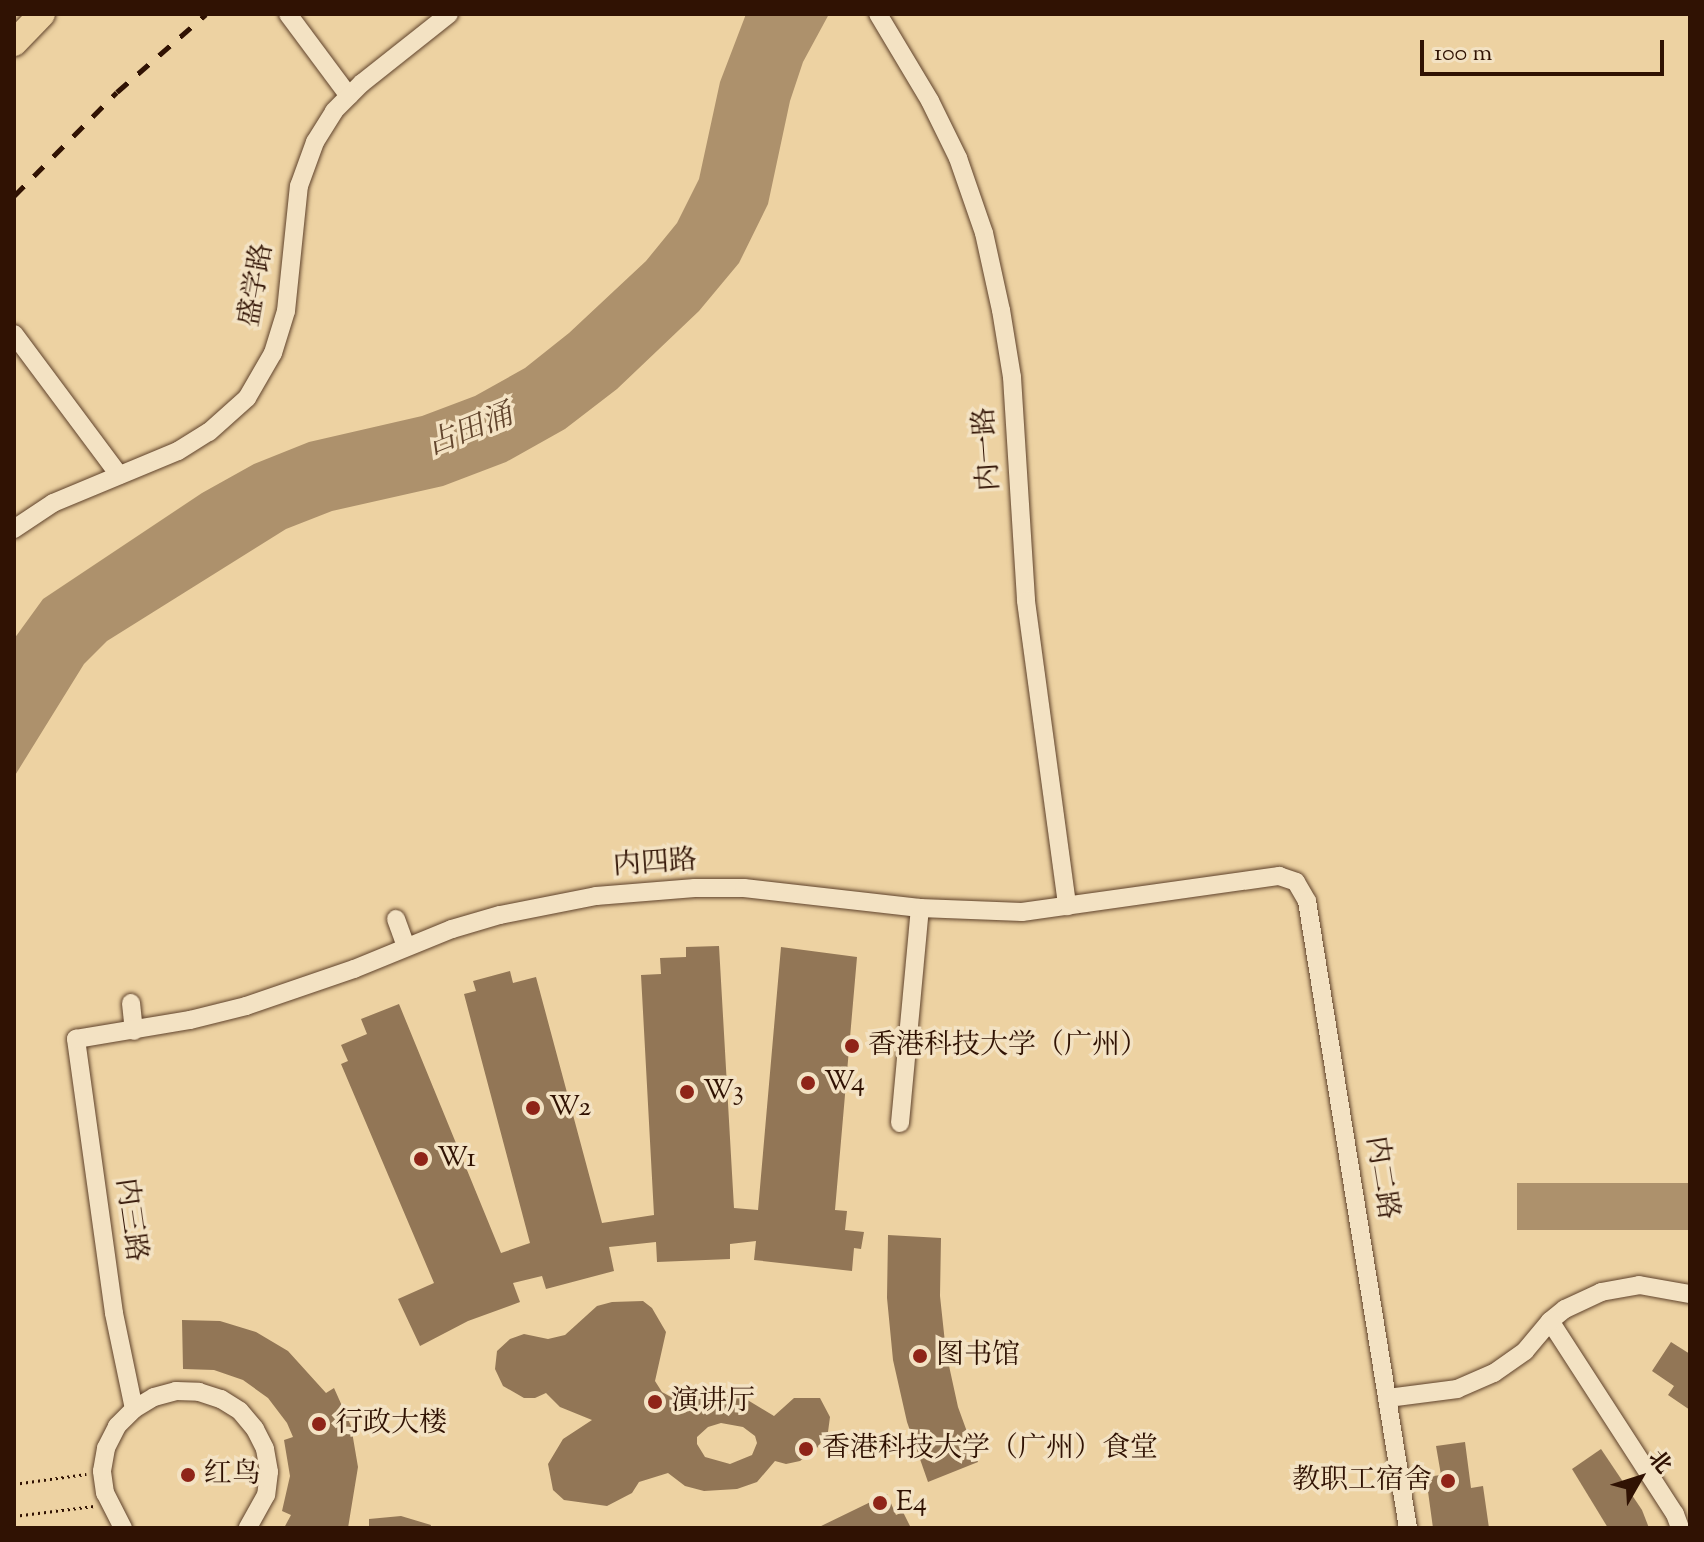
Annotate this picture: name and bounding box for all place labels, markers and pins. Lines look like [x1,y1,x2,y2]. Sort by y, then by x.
place label: 香港科技大学（广州） [868,1029,1148,1063]
marker: 香港科技大学（广州） [843,1037,861,1055]
place label: W4 [824,1066,865,1100]
marker: W4 [799,1074,817,1092]
place label: W3 [703,1075,744,1109]
marker: W3 [678,1083,696,1101]
place label: W2 [549,1091,591,1125]
marker: W2 [524,1099,542,1117]
place label: W1 [437,1142,476,1176]
marker: W1 [412,1150,430,1168]
place label: 图书馆 [936,1339,1020,1373]
marker: 图书馆 [911,1347,929,1365]
place label: 演讲厅 [671,1385,755,1419]
marker: 演讲厅 [646,1393,664,1411]
place label: 行政大楼 [335,1407,447,1441]
marker: 行政大楼 [310,1415,328,1433]
place label: 香港科技大学（广州）食堂 [822,1432,1158,1466]
marker: 香港科技大学（广州）食堂 [797,1440,815,1458]
place label: 红鸟 [204,1458,260,1492]
place label: 教职工宿舍 [1292,1464,1432,1498]
marker: 红鸟 [179,1466,197,1484]
marker: 教职工宿舍 [1439,1472,1457,1490]
place label: E4 [896,1486,927,1520]
marker: E4 [871,1494,889,1512]

